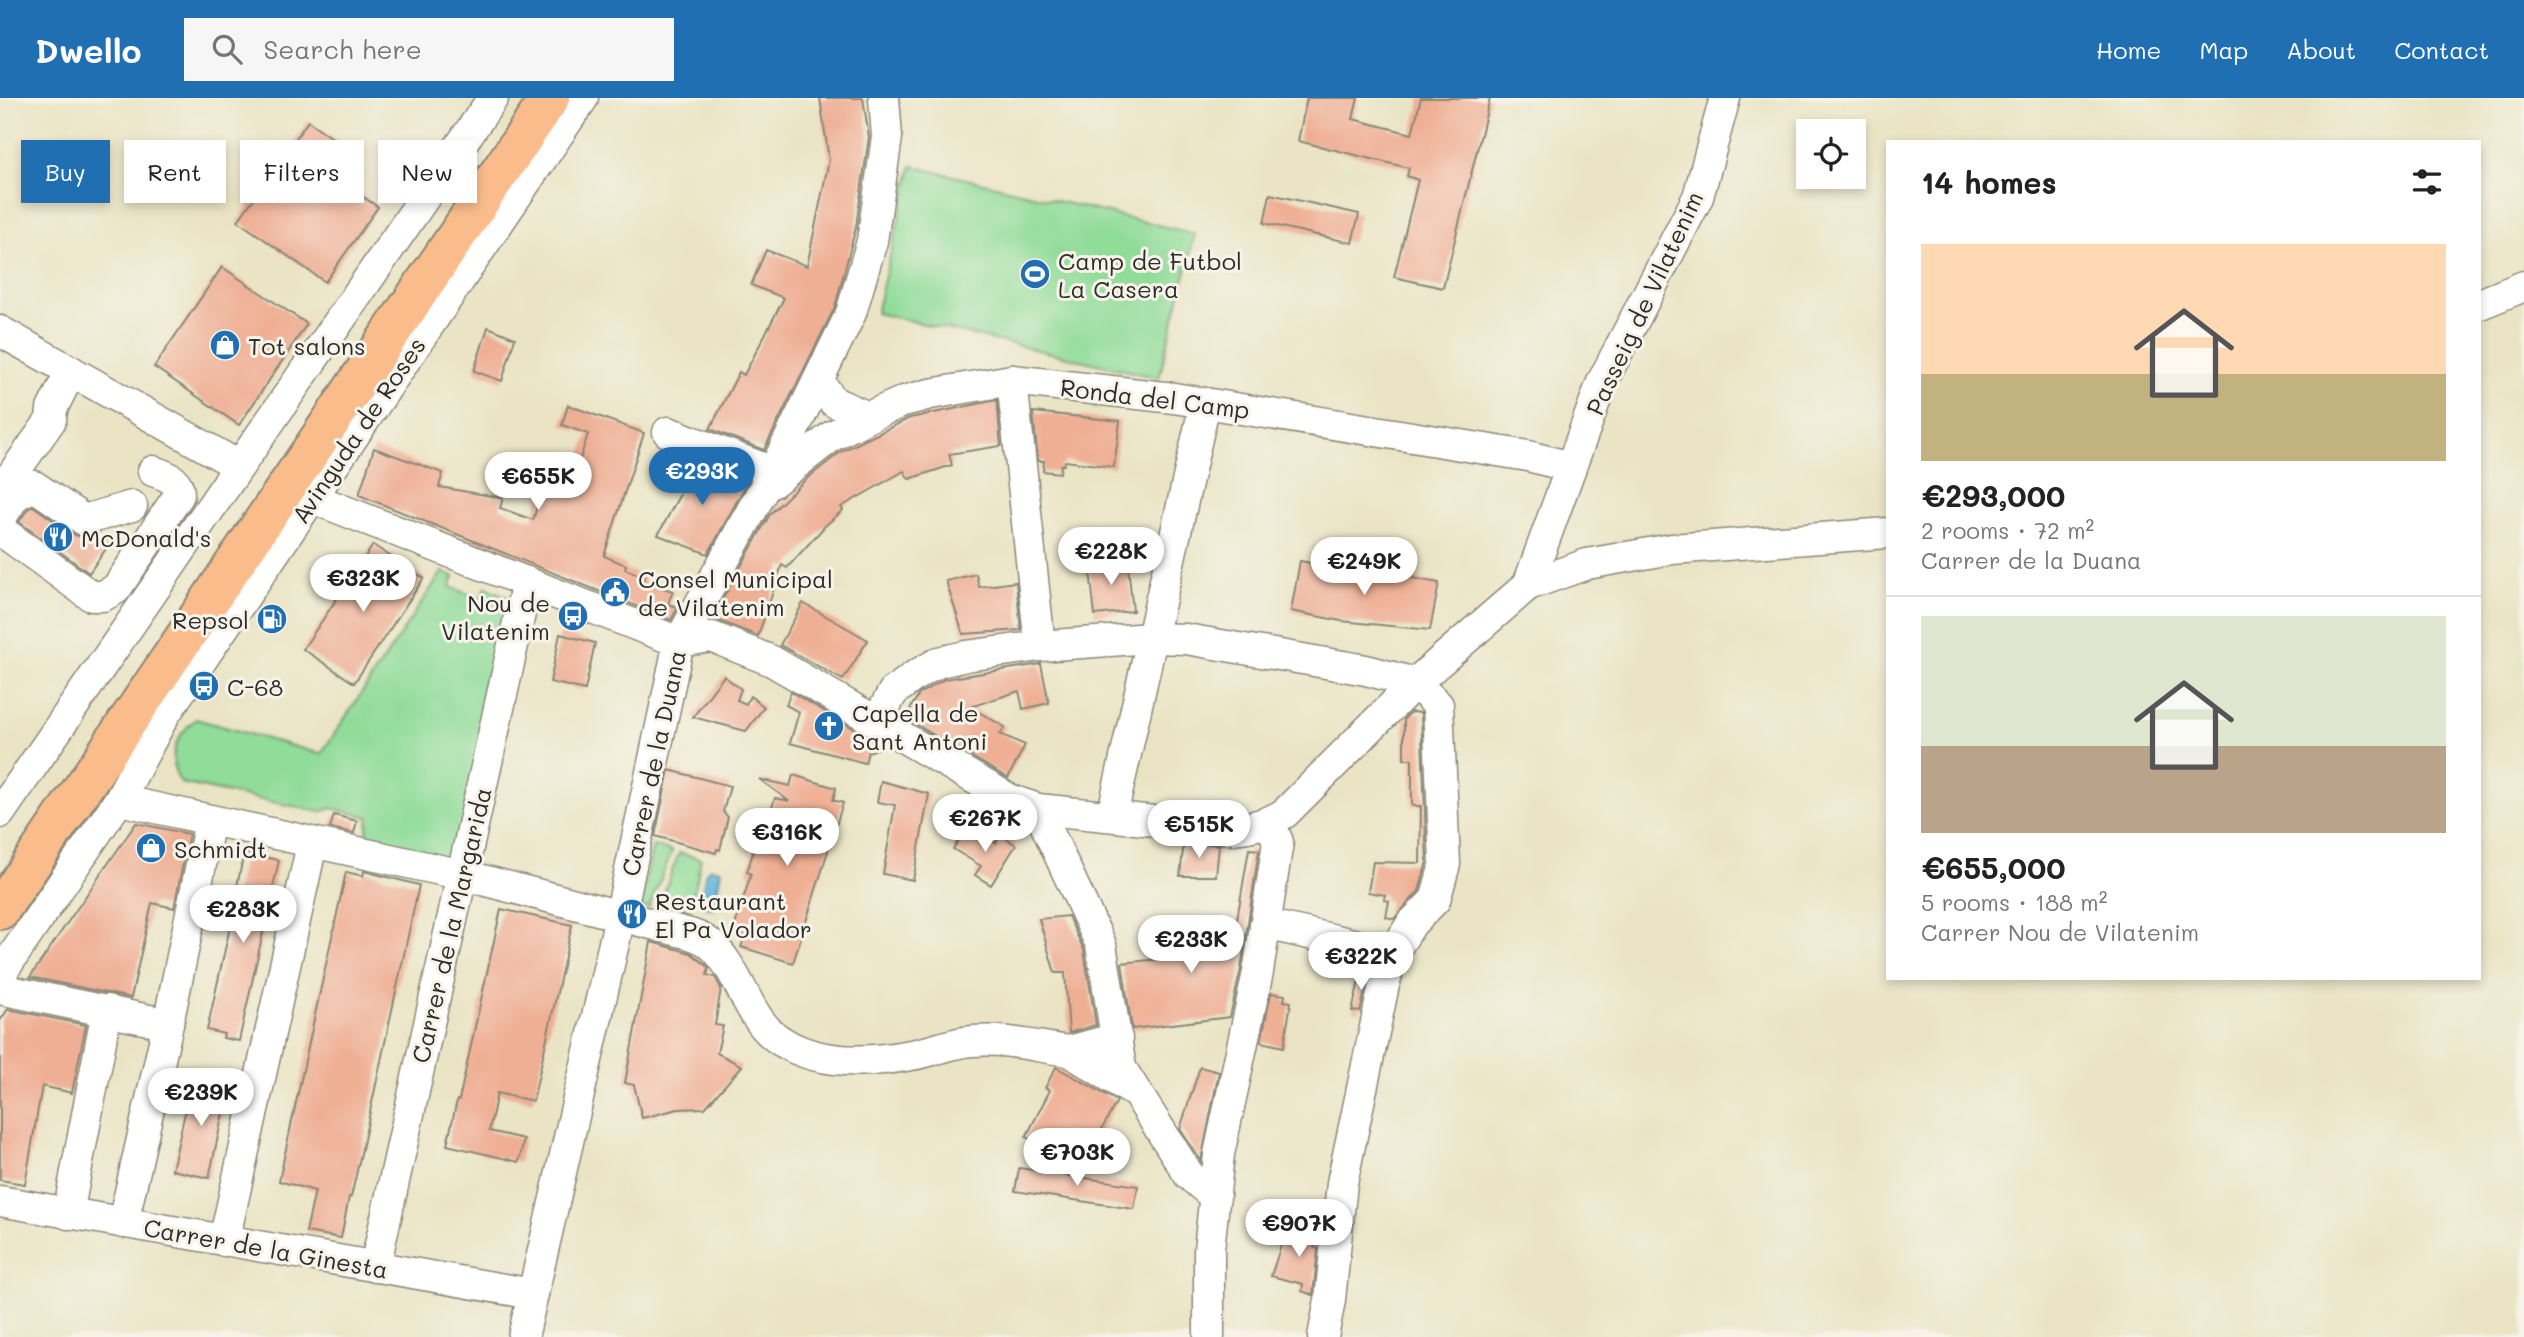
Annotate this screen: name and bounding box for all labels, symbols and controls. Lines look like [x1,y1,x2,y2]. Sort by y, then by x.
search box [184,18,674,81]
text: Dwello [35,28,142,71]
icon: search [208,30,246,68]
text: Search here [264,32,422,66]
text: Home [2096,34,2161,65]
text: Map [2199,34,2248,65]
text: About [2286,34,2356,65]
text: Contact [2394,34,2489,65]
map controls [1796,119,1866,189]
button: locate [1796,119,1866,189]
chip: Buy [21,140,110,203]
chip: Rent [124,140,226,203]
chip: Filters [240,140,364,203]
chip: New [378,140,477,203]
text: 14 homes [1921,162,2057,202]
icon: filters [2408,163,2446,201]
street label: Passeig de Vilatenim [1579,186,1709,420]
place label: Camp de Futbol La Casera [1058,245,1242,304]
sports icon: Camp de Futbol La Casera [1018,257,1052,291]
icon: home [2121,290,2247,416]
shop icon: Tot salons [208,328,242,362]
place label: Tot salons [248,330,366,361]
street label: Avinguda de Roses [284,331,432,529]
street label: Ronda del Camp [1059,371,1251,425]
pin: €293K [653,448,751,507]
pin: €655K [489,452,587,512]
text: €293K [665,455,739,485]
text: €655K [501,460,575,490]
text: €293,000 [1921,475,2065,515]
text: 2 rooms · 72 m² [1921,515,2094,545]
restaurant icon: McDonald's [41,520,75,554]
place label: McDonald's [81,522,211,553]
pin: €228K [1062,528,1160,587]
text: €228K [1074,535,1148,565]
pin: €249K [1315,538,1413,597]
text: €249K [1326,545,1402,575]
text: Carrer de la Duana [1921,545,2141,575]
pin: €323K [314,554,412,614]
text: €323K [326,562,400,592]
place label: Consel Municipal de Vilatenim [638,563,833,622]
public building icon: Consel Municipal de Vilatenim [598,575,632,609]
place label: Nou de Vilatenim [441,587,550,646]
bus stop icon: Nou de Vilatenim [556,599,590,633]
fuel station icon: Repsol [255,602,289,636]
place label: Repsol [172,604,249,635]
street label: Carrer de la Duana [614,647,692,879]
icon: home [2121,662,2247,788]
bus stop icon: C-68 [187,669,221,703]
place label: C-68 [227,671,283,702]
place label: Capella de Sant Antoni [852,697,987,756]
church icon: Capella de Sant Antoni [812,709,846,743]
street label: Carrer de la Margarida [404,784,498,1066]
pin: €267K [936,794,1034,854]
pin: €515K [1150,800,1248,860]
text: €267K [948,802,1022,832]
pin: €316K [738,808,836,868]
text: €515K [1164,808,1234,838]
text: €316K [751,816,823,846]
shop icon: Schmidt [134,831,168,865]
place label: Schmidt [174,833,267,864]
text: €655,000 [1921,847,2066,887]
place label: Restaurant El Pa Volador [655,885,812,944]
pin: €283K [194,886,292,945]
text: 5 rooms · 188 m² [1921,887,2107,917]
text: €283K [206,893,280,923]
restaurant icon: Restaurant El Pa Volador [615,897,649,931]
pin: €233K [1142,916,1240,975]
text: Carrer Nou de Vilatenim [1921,917,2199,947]
text: €233K [1154,923,1228,953]
pin: €322K [1312,932,1410,992]
text: €322K [1324,940,1398,970]
pin: €239K [152,1068,250,1128]
text: €239K [164,1076,238,1106]
pin: €703K [1028,1128,1126,1188]
text: €703K [1039,1136,1115,1166]
pin: €907K [1250,1200,1348,1259]
text: €907K [1261,1207,1337,1237]
street label: Carrer de la Ginesta [141,1211,391,1285]

